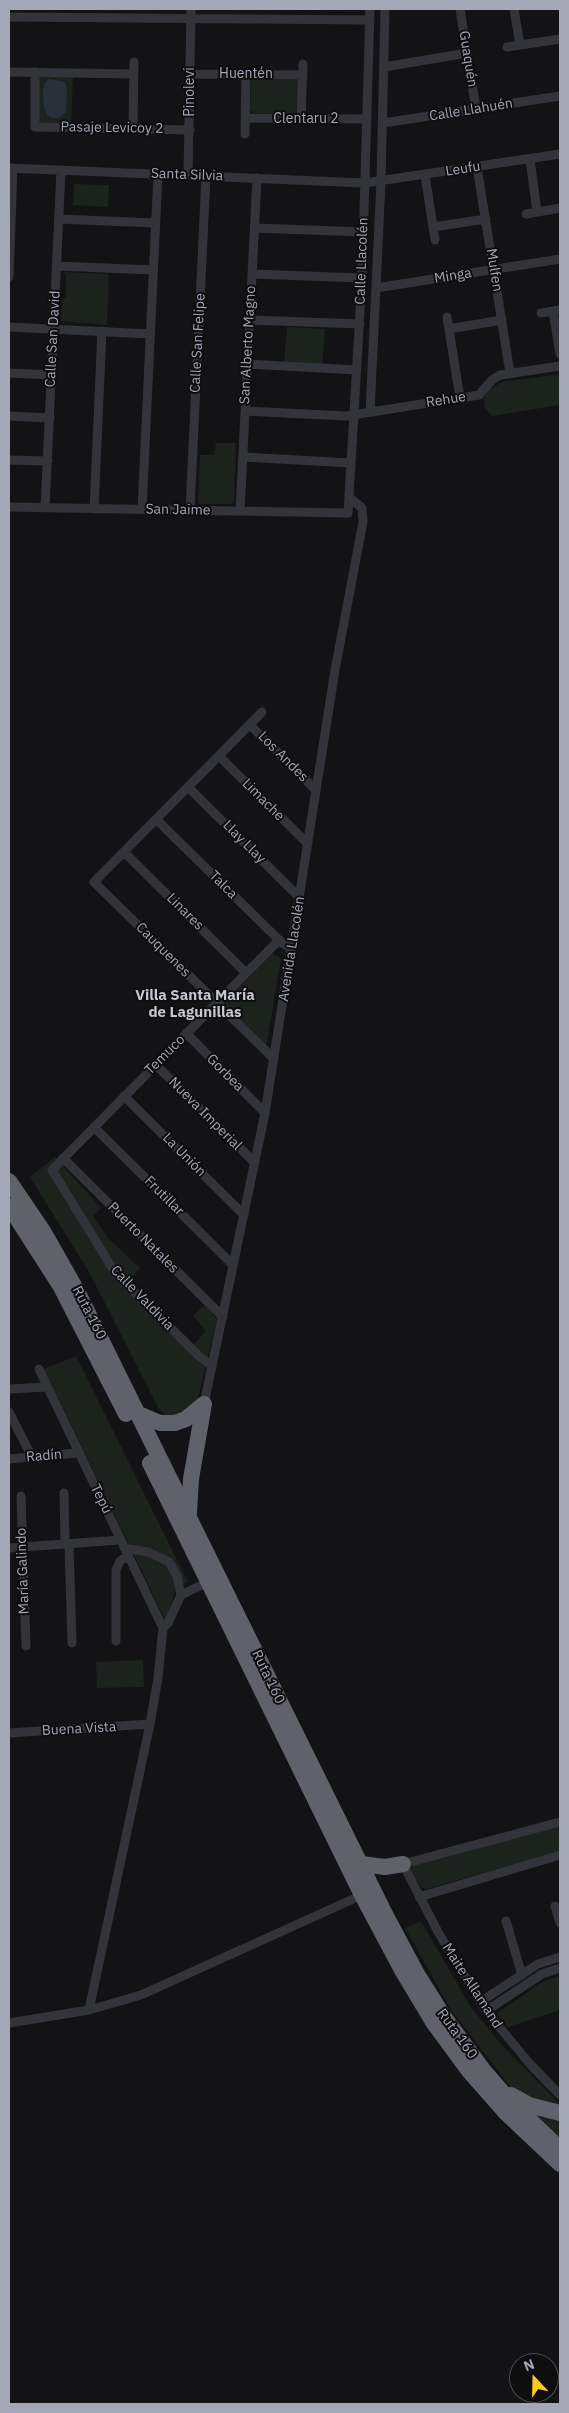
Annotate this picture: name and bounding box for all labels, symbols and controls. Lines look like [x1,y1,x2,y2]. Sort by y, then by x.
street label: Guaquén [455,30,481,88]
street label: Huentén [219,66,273,82]
street label: Pinolevi [182,67,198,117]
street label: Calle Llahuén [428,95,514,125]
street label: Clentaru 2 [273,111,339,127]
street label: Pasaje Levicoy 2 [60,119,164,137]
street label: Leufu [444,158,482,180]
street label: Santa Silvia [151,165,223,185]
street label: Calle Llacolén [352,217,372,305]
street label: Mulfen [482,247,506,293]
street label: Minga [433,265,473,287]
street label: San Alberto Magno [237,285,259,405]
street label: Calle San David [42,290,64,388]
street label: Calle San Felipe [187,293,209,393]
street label: Rehue [425,389,467,411]
street label: San Jaime [145,501,211,519]
street label: Los Andes [254,728,312,786]
street label: Limache [238,775,288,825]
street label: Llay Llay [219,817,269,867]
street label: Talca [205,867,241,903]
street label: Linares [163,890,207,934]
street label: Avenida Llacolén [275,895,309,1003]
street label: Cauquenes [132,919,194,981]
district label: Villa Santa María de Lagunillas [135,987,255,1022]
street label: Temuco [141,1031,189,1079]
street label: Gorbea [203,1051,247,1095]
street label: Nueva Imperial [165,1074,245,1154]
street label: La Unión [159,1130,209,1180]
street label: Frutillar [141,1173,187,1219]
street label: Puerto Natales [104,1199,182,1277]
street label: Calle Valdivia [107,1262,177,1334]
street label: Ruta 160 [68,1283,110,1343]
street label: Radín [25,1446,63,1466]
street label: Tepú [87,1481,115,1517]
street label: María Galindo [13,1527,33,1615]
street label: Ruta 160 [248,1647,288,1707]
street label: Buena Vista [41,1719,117,1739]
street label: Maite Allamand [438,1940,506,2032]
street label: Ruta 160 [433,2006,481,2062]
north arrow [509,2353,559,2403]
text: N [521,2355,537,2375]

